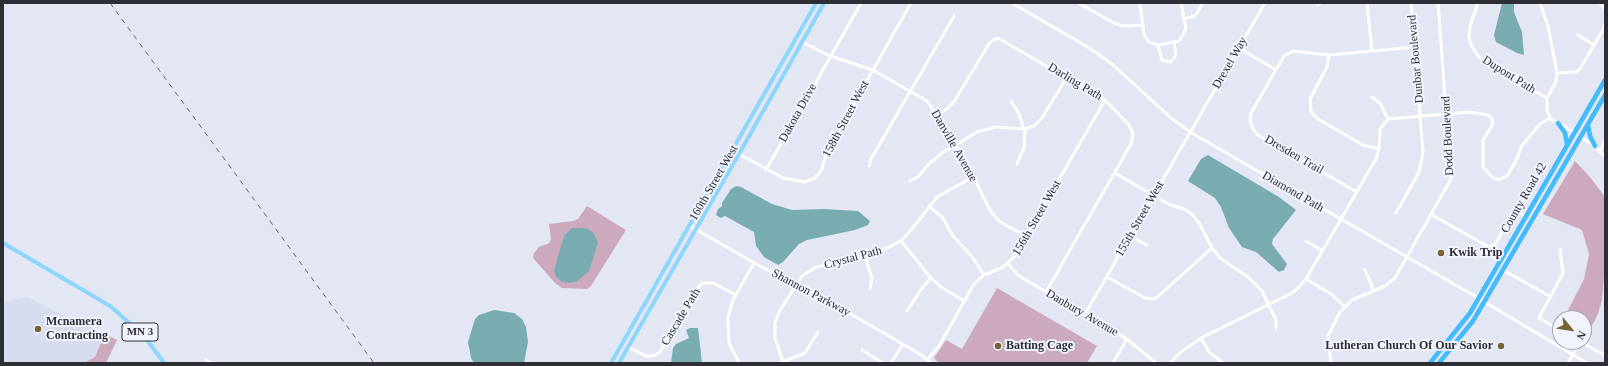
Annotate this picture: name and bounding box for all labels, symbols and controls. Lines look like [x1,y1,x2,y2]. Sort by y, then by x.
street label: Dunbar Boulevard [1405,14,1427,104]
street label: Drexel Way [1209,35,1251,91]
street label: Dupont Path [1480,53,1538,97]
street label: Darling Path [1045,60,1105,104]
street label: 158th Street West [820,78,872,160]
street label: Dakota Drive [776,81,820,145]
street label: Dodd Boulevard [1439,96,1457,176]
street label: Danville Avenue [928,107,980,185]
street label: Dresden Trail [1262,132,1326,178]
street label: 160th Street West [687,143,741,223]
street label: County Road 42 [1498,160,1550,236]
street label: Diamond Path [1260,169,1326,215]
street label: 156th Street West [1010,178,1064,258]
street label: 155th Street West [1113,179,1167,259]
street label: Crystal Path [823,243,883,273]
place label: Kwik Trip [1449,246,1502,260]
marker: Kwik Trip [1436,248,1446,258]
street label: Shannon Parkway [769,266,853,320]
street label: Cascade Path [658,286,704,348]
street label: Danbury Avenue [1043,286,1121,340]
north arrow [1552,310,1592,350]
place label: Mcnamera Contracting [46,315,108,343]
road number: MN 3 [122,323,158,341]
marker: Mcnamera Contracting [33,324,43,334]
text: N [1574,329,1589,342]
place label: Batting Cage [1006,339,1073,353]
place label: Lutheran Church Of Our Savior [1325,339,1493,353]
marker: Batting Cage [993,341,1003,351]
marker: Lutheran Church Of Our Savior [1496,341,1506,351]

